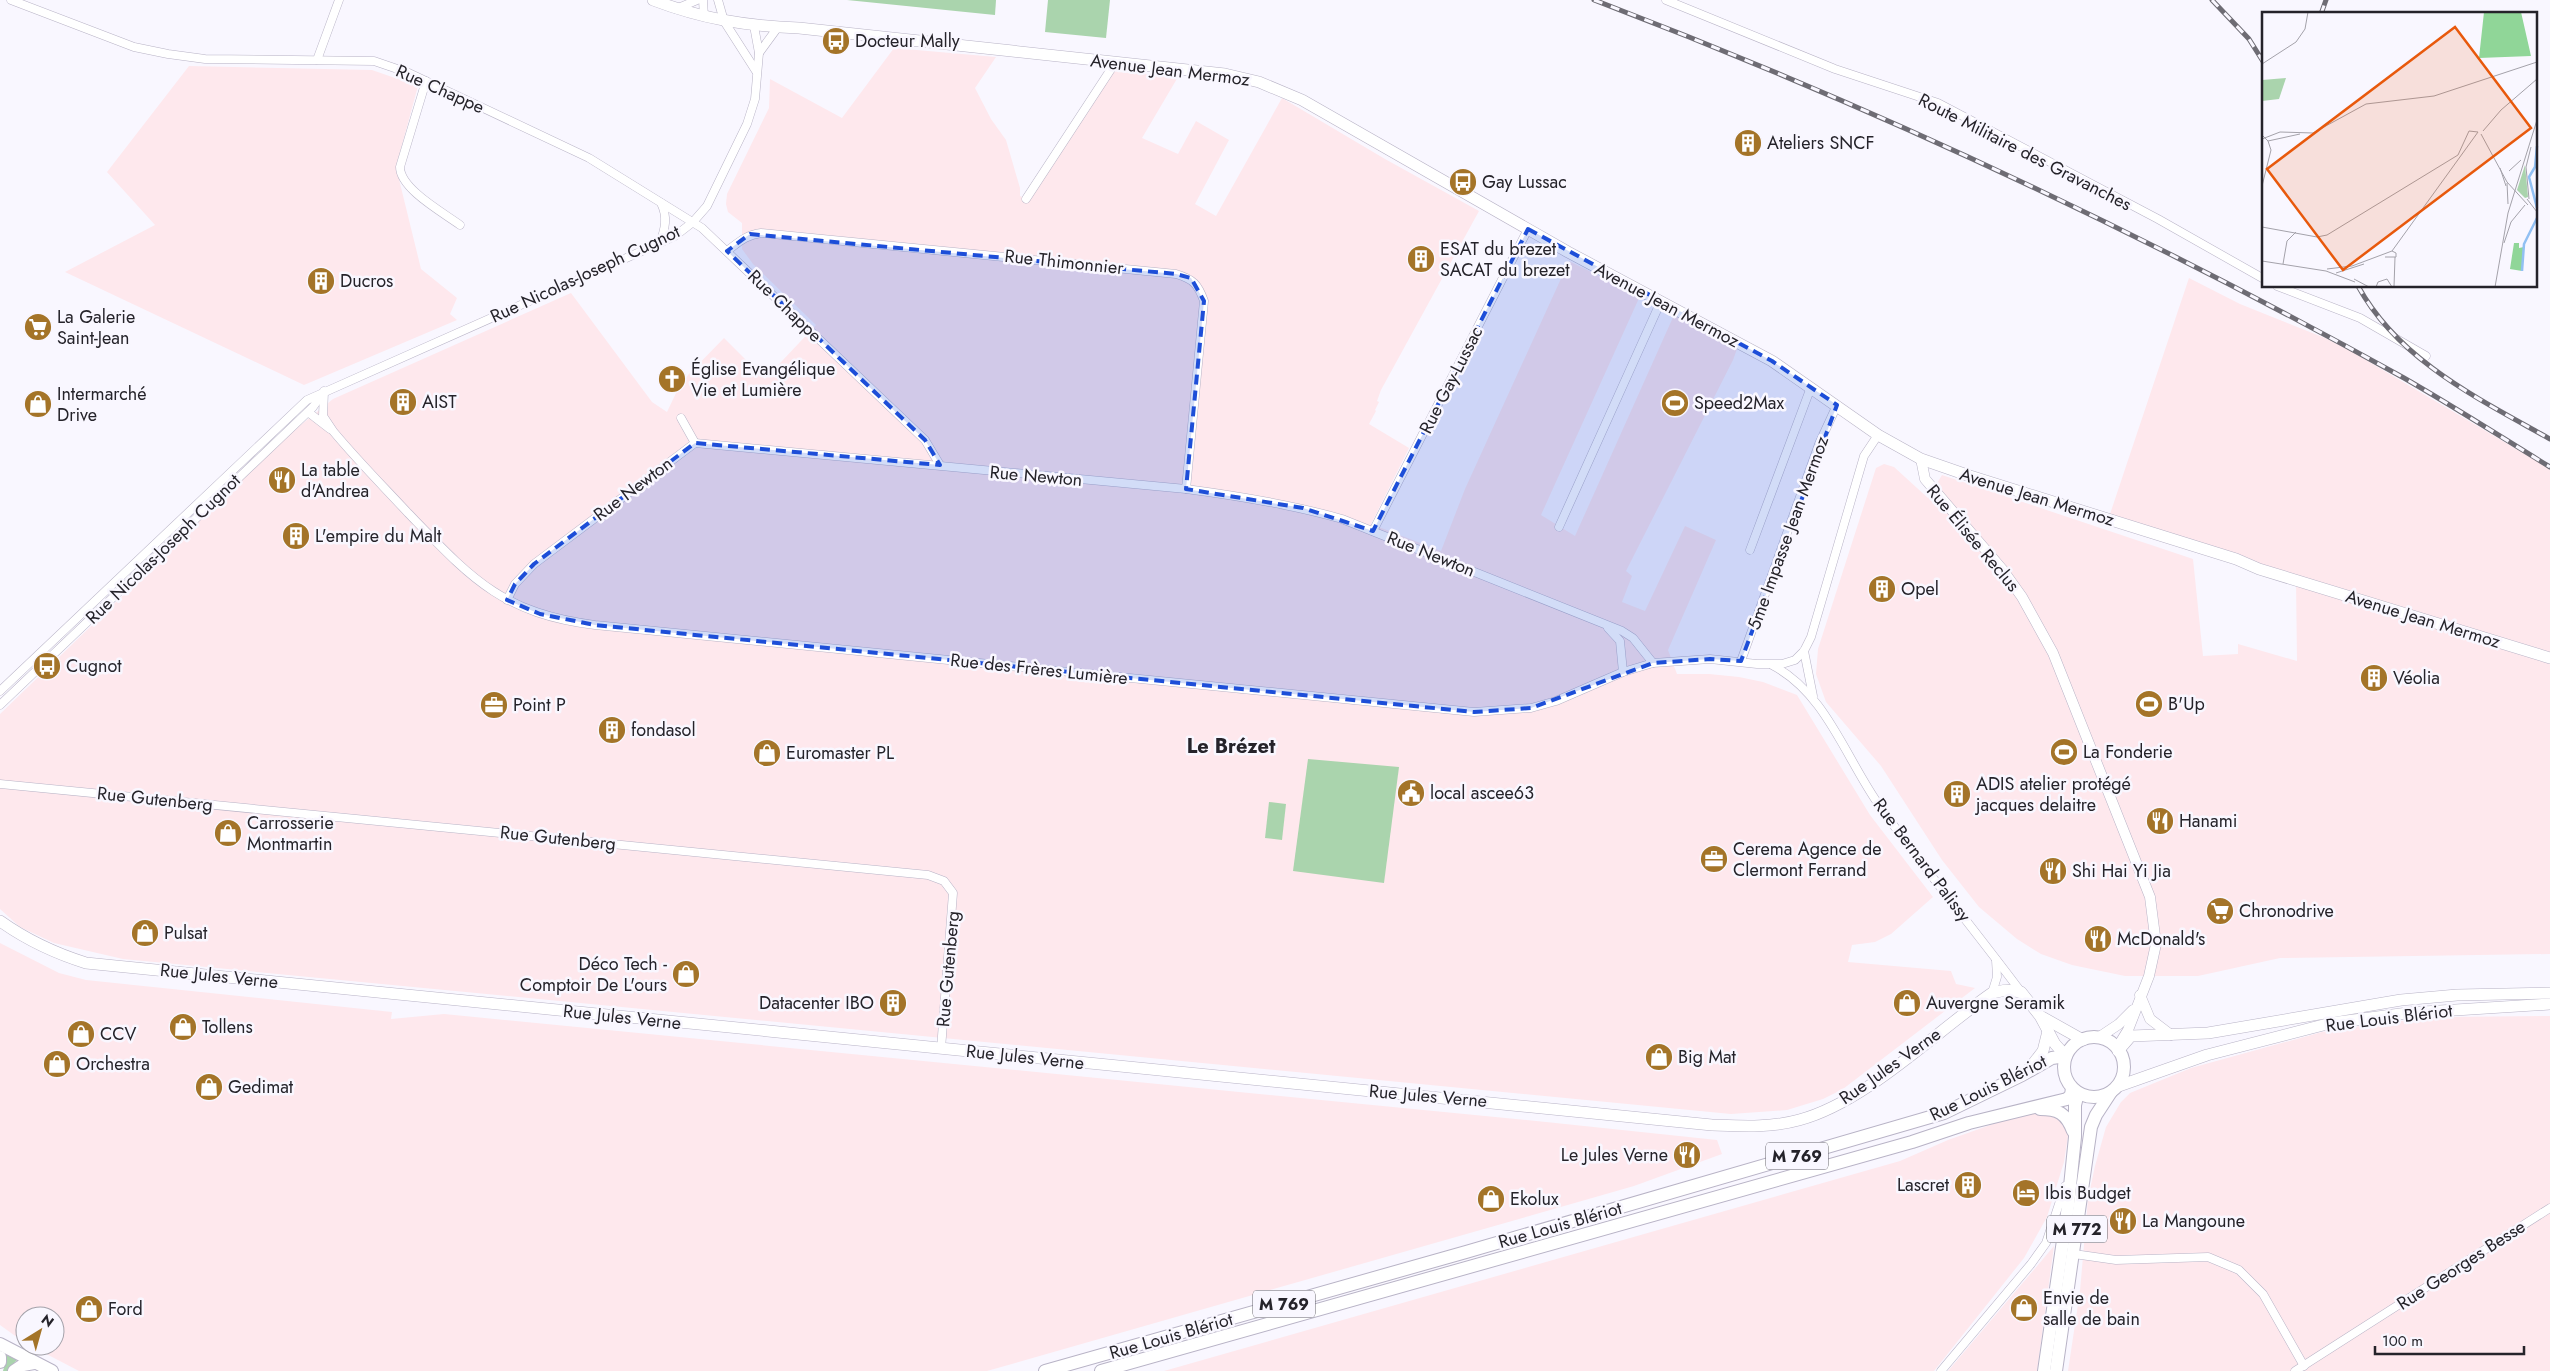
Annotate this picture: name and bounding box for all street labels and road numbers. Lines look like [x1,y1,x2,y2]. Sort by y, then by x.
street label: Avenue Jean Mermoz [1089,47,1252,93]
street label: Rue Chappe [392,58,488,120]
street label: Route Militaire des Gravanches [1914,87,2136,217]
street label: Rue Nicolas-Joseph Cugnot [486,218,685,329]
street label: Rue Thimonnier [1003,243,1126,281]
street label: Avenue Jean Mermoz [1590,256,1745,354]
street label: Rue Chappe [742,264,828,348]
street label: Rue Gay-Lussac [1413,322,1489,438]
street label: 5me Impasse Jean Mermoz [1741,432,1835,633]
street label: Rue Newton [588,451,678,527]
street label: Rue Newton [989,459,1083,493]
street label: Avenue Jean Mermoz [1956,461,2118,533]
street label: Rue Nicolas-Joseph Cugnot [80,467,247,630]
street label: Rue Élisée Reclus [1920,479,2026,597]
street label: Rue Newton [1383,525,1479,583]
street label: Avenue Jean Mermoz [2342,583,2504,655]
street label: Rue des Frères Lumière [949,647,1129,691]
street label: Rue Gutenberg [96,780,214,818]
street label: Rue Bernard Palissy [1867,793,1977,927]
street label: Rue Gutenberg [499,819,617,857]
street label: Rue Gutenberg [930,910,966,1028]
street label: Rue Jules Verne [159,957,279,995]
street label: Rue Louis Blériot [2324,997,2454,1039]
street label: Rue Jules Verne [562,998,682,1036]
street label: Rue Jules Verne [1834,1021,1946,1111]
street label: Rue Jules Verne [965,1038,1085,1076]
street label: Rue Louis Blériot [1925,1048,2052,1128]
street label: Rue Jules Verne [1368,1078,1488,1114]
road number: M 769 [1766,1142,1828,1170]
street label: Rue Louis Blériot [1495,1195,1625,1255]
street label: Rue Georges Besse [2392,1214,2530,1316]
road number: M 772 [2047,1216,2107,1242]
road number: M 769 [1253,1290,1315,1318]
street label: Rue Louis Blériot [1106,1306,1236,1366]

